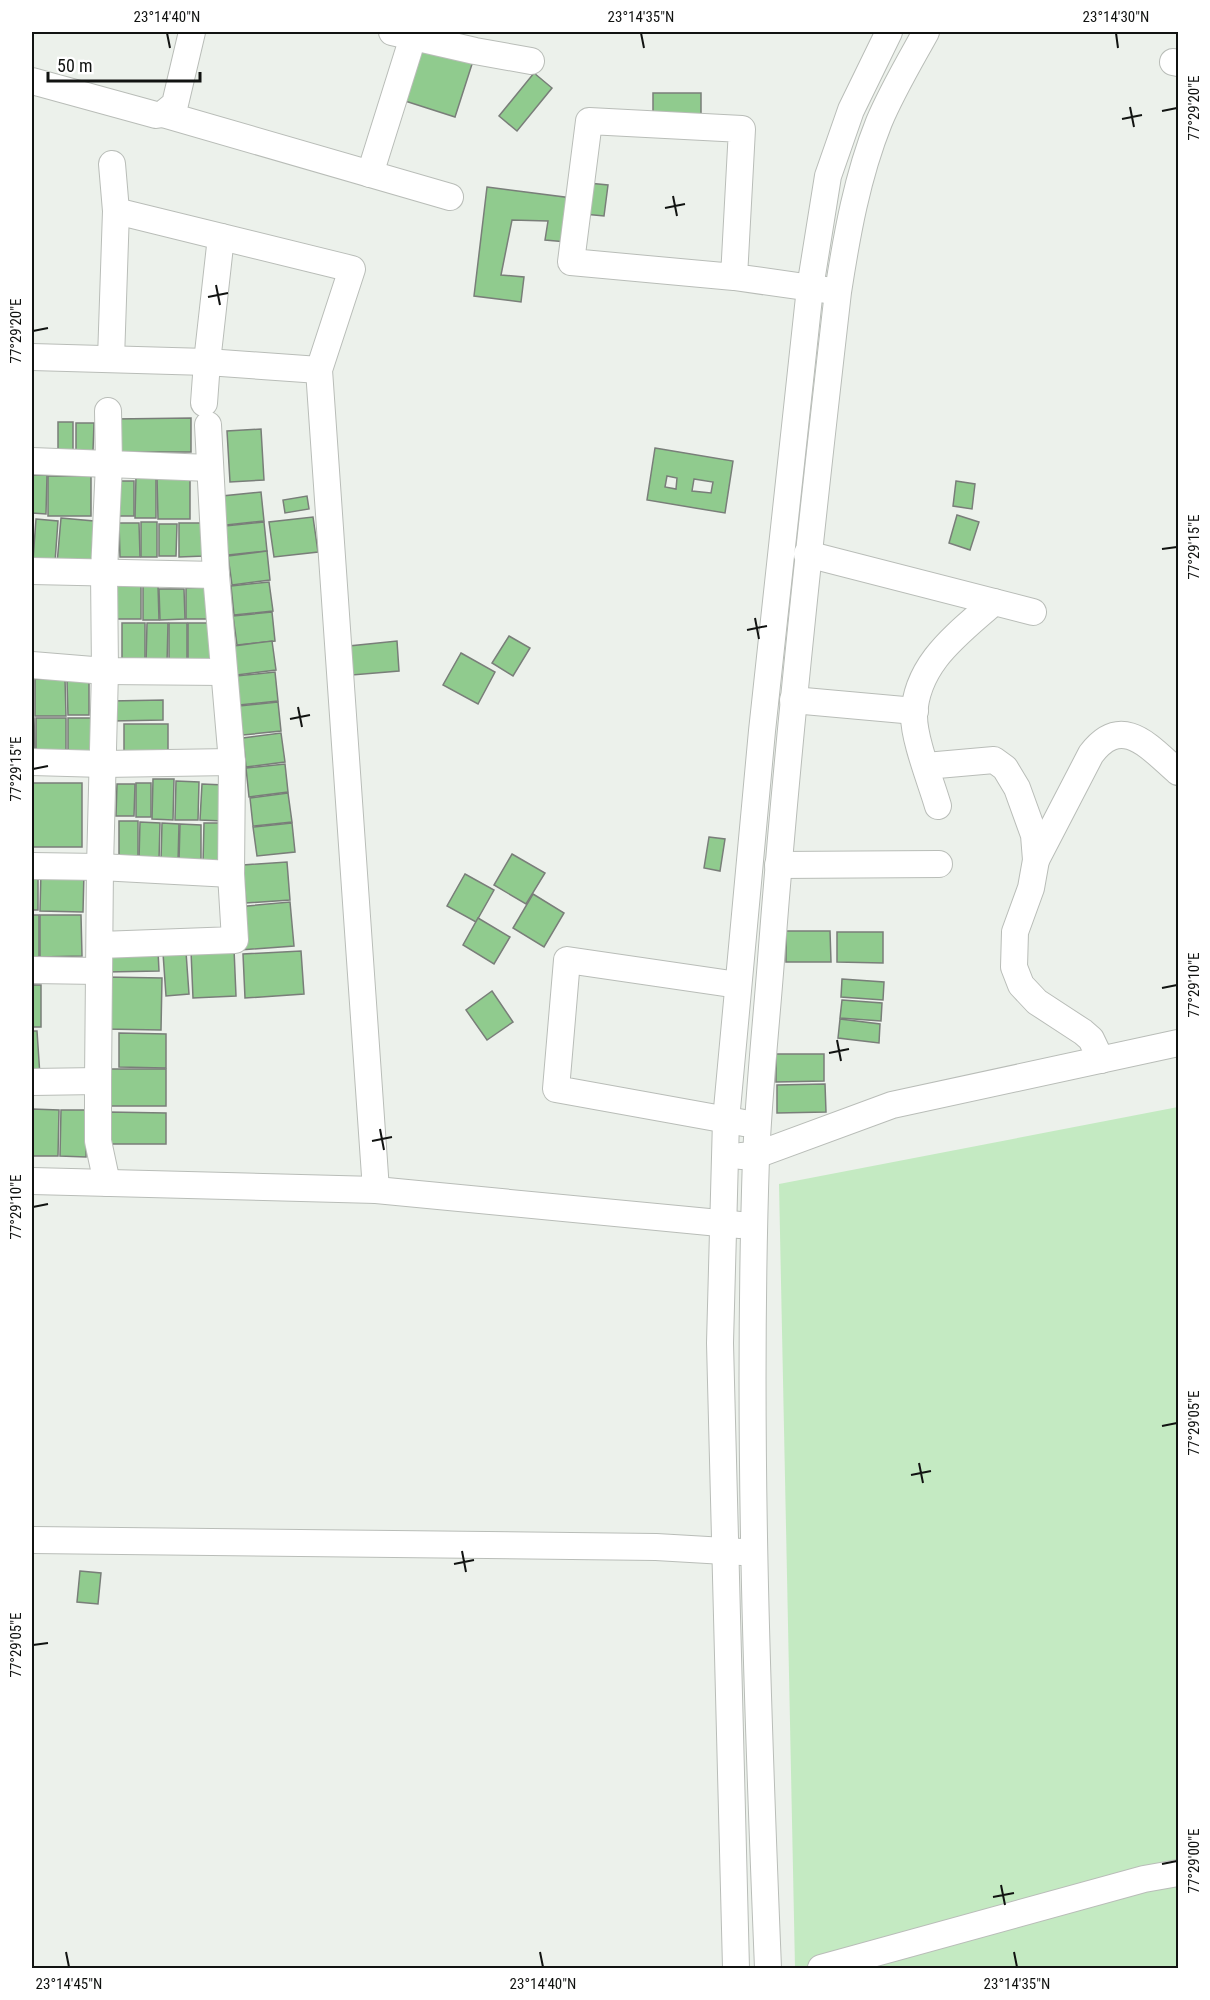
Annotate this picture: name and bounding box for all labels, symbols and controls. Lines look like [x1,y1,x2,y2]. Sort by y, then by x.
text: 23°14'40"N [134,8,200,26]
text: 23°14'35"N [608,8,674,26]
text: 23°14'30"N [1083,8,1149,26]
scale bar [48,45,200,83]
text: 50 m [57,55,92,76]
text: 77°29'20"E [1185,76,1203,140]
text: 77°29'20"E [7,299,25,363]
text: 77°29'15"E [1185,515,1203,579]
text: 77°29'15"E [7,737,25,801]
text: 77°29'10"E [1185,953,1203,1017]
text: 77°29'10"E [7,1175,25,1239]
text: 77°29'05"E [1185,1391,1203,1455]
text: 77°29'05"E [7,1613,25,1677]
text: 77°29'00"E [1185,1829,1203,1893]
text: 23°14'45"N [36,1975,102,1993]
text: 23°14'40"N [510,1975,576,1993]
text: 23°14'35"N [984,1975,1050,1993]

